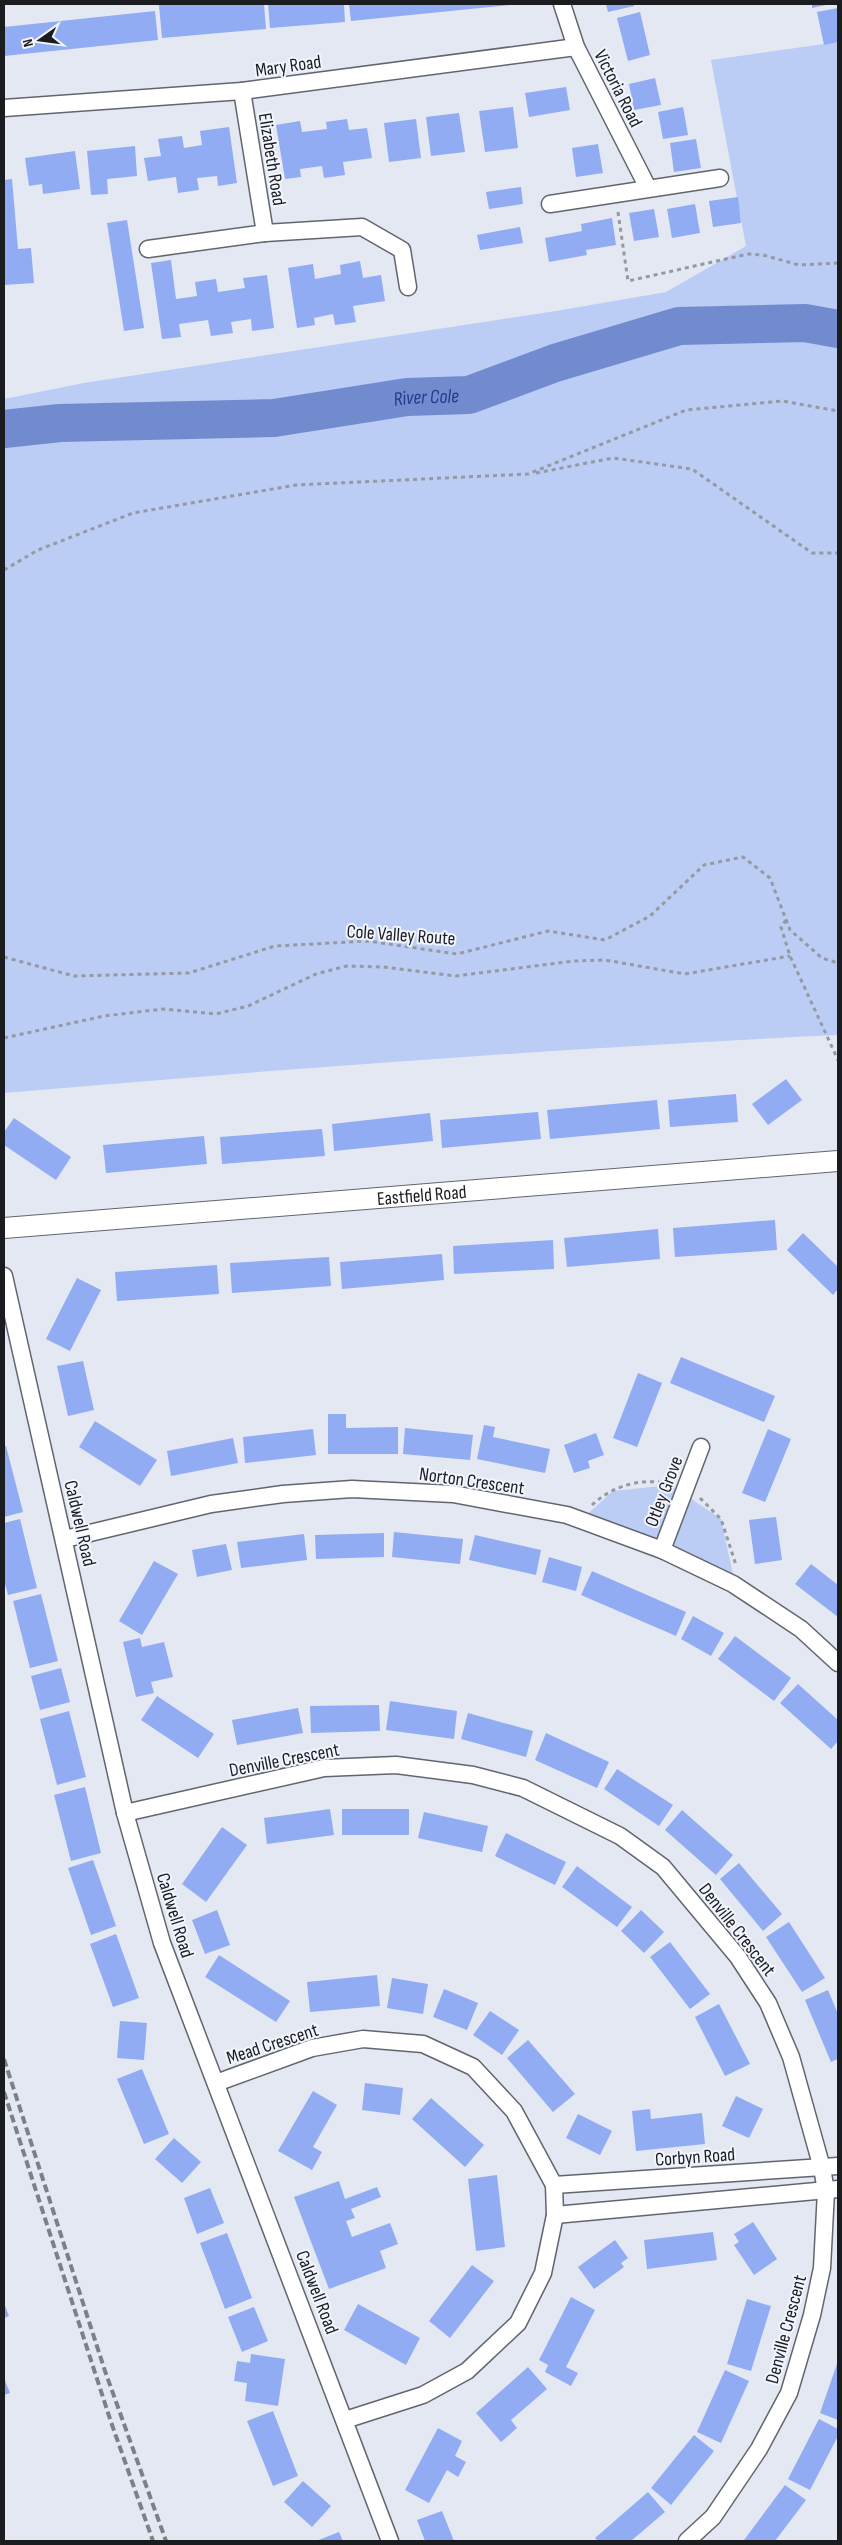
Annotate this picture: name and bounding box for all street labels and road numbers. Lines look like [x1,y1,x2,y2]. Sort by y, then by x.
street label: Victoria Road [588,46,647,131]
street label: Mary Road [254,50,323,82]
street label: Elizabeth Road [253,111,290,207]
street label: Cole Valley Route [346,920,456,951]
street label: Eastfield Road [376,1181,467,1211]
street label: Otley Grove [640,1453,688,1530]
street label: Norton Crescent [418,1463,526,1500]
street label: Caldwell Road [58,1478,101,1569]
street label: Denville Crescent [227,1738,341,1782]
street label: Caldwell Road [151,1870,198,1961]
street label: Denville Crescent [693,1879,780,1981]
street label: Mead Crescent [224,2019,321,2070]
street label: Corbyn Road [654,2143,736,2172]
street label: Caldwell Road [290,2248,343,2338]
street label: Denville Crescent [761,2272,812,2386]

